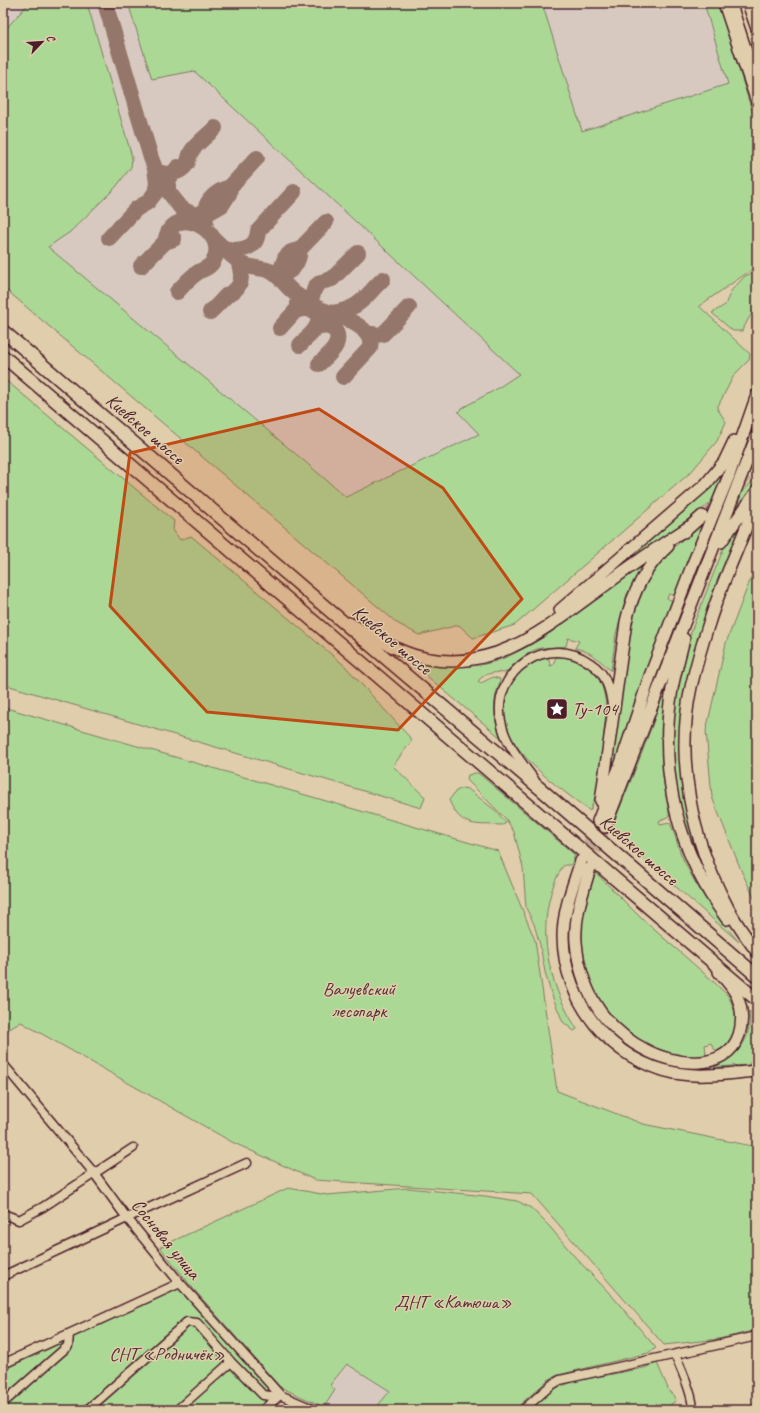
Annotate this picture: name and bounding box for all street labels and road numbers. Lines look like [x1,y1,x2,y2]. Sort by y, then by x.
street label: Киевское шоссе [101,388,191,471]
street label: Киевское шоссе [347,600,438,681]
street label: Киевское шоссе [595,809,685,892]
street label: Сосновая улица [126,1194,207,1286]

